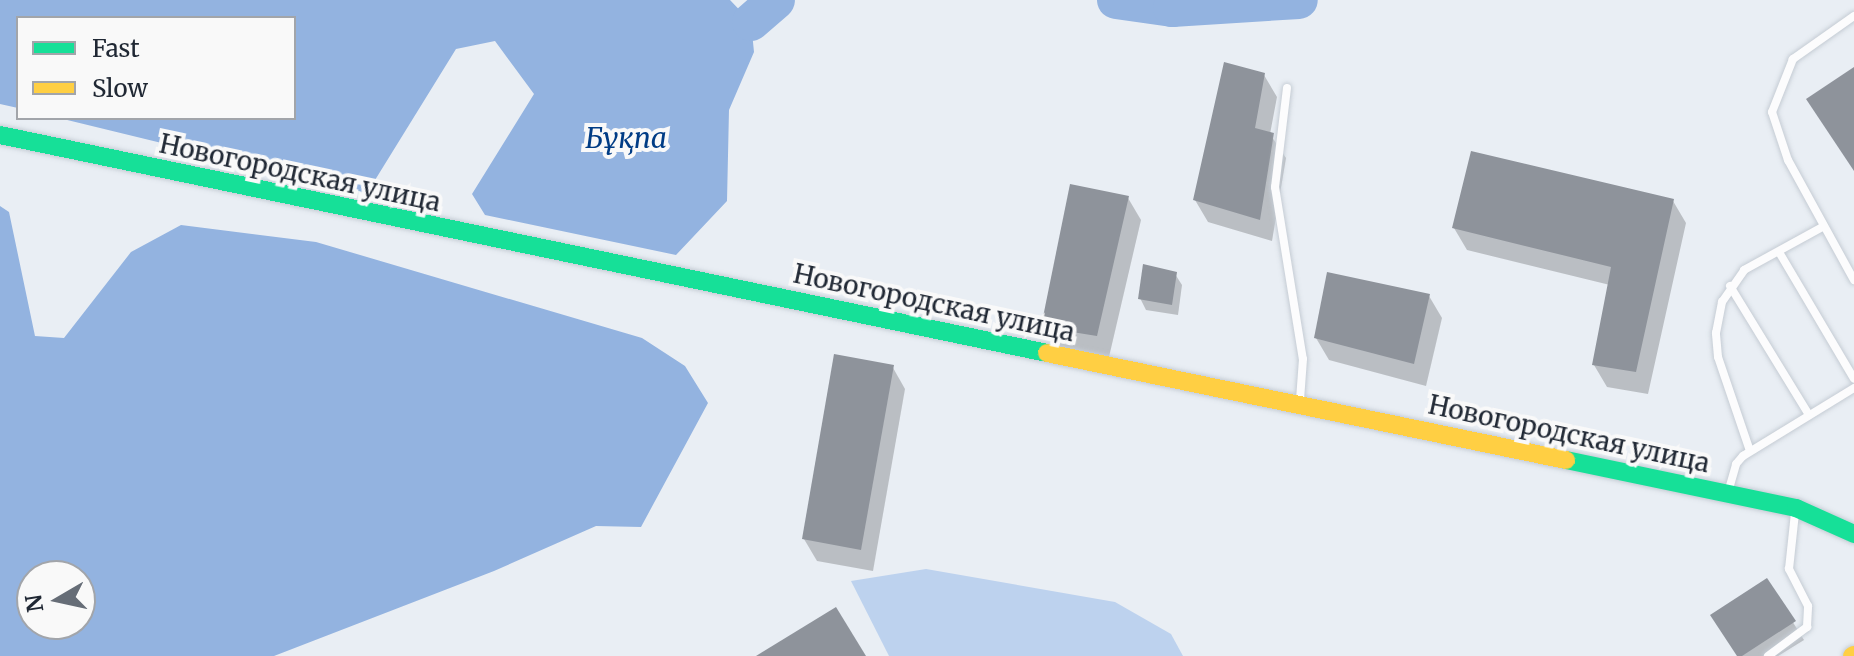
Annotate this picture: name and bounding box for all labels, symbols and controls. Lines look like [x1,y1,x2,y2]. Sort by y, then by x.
legend [16,16,296,120]
text: Fast [92,33,140,64]
text: Slow [92,73,148,104]
water label: Бұқпа [585,121,667,155]
street label: Новогородская улица [157,128,443,218]
street label: Новогородская улица [791,258,1077,348]
street label: Новогородская улица [1426,389,1712,479]
north arrow [16,560,96,640]
text: N [19,593,49,614]

